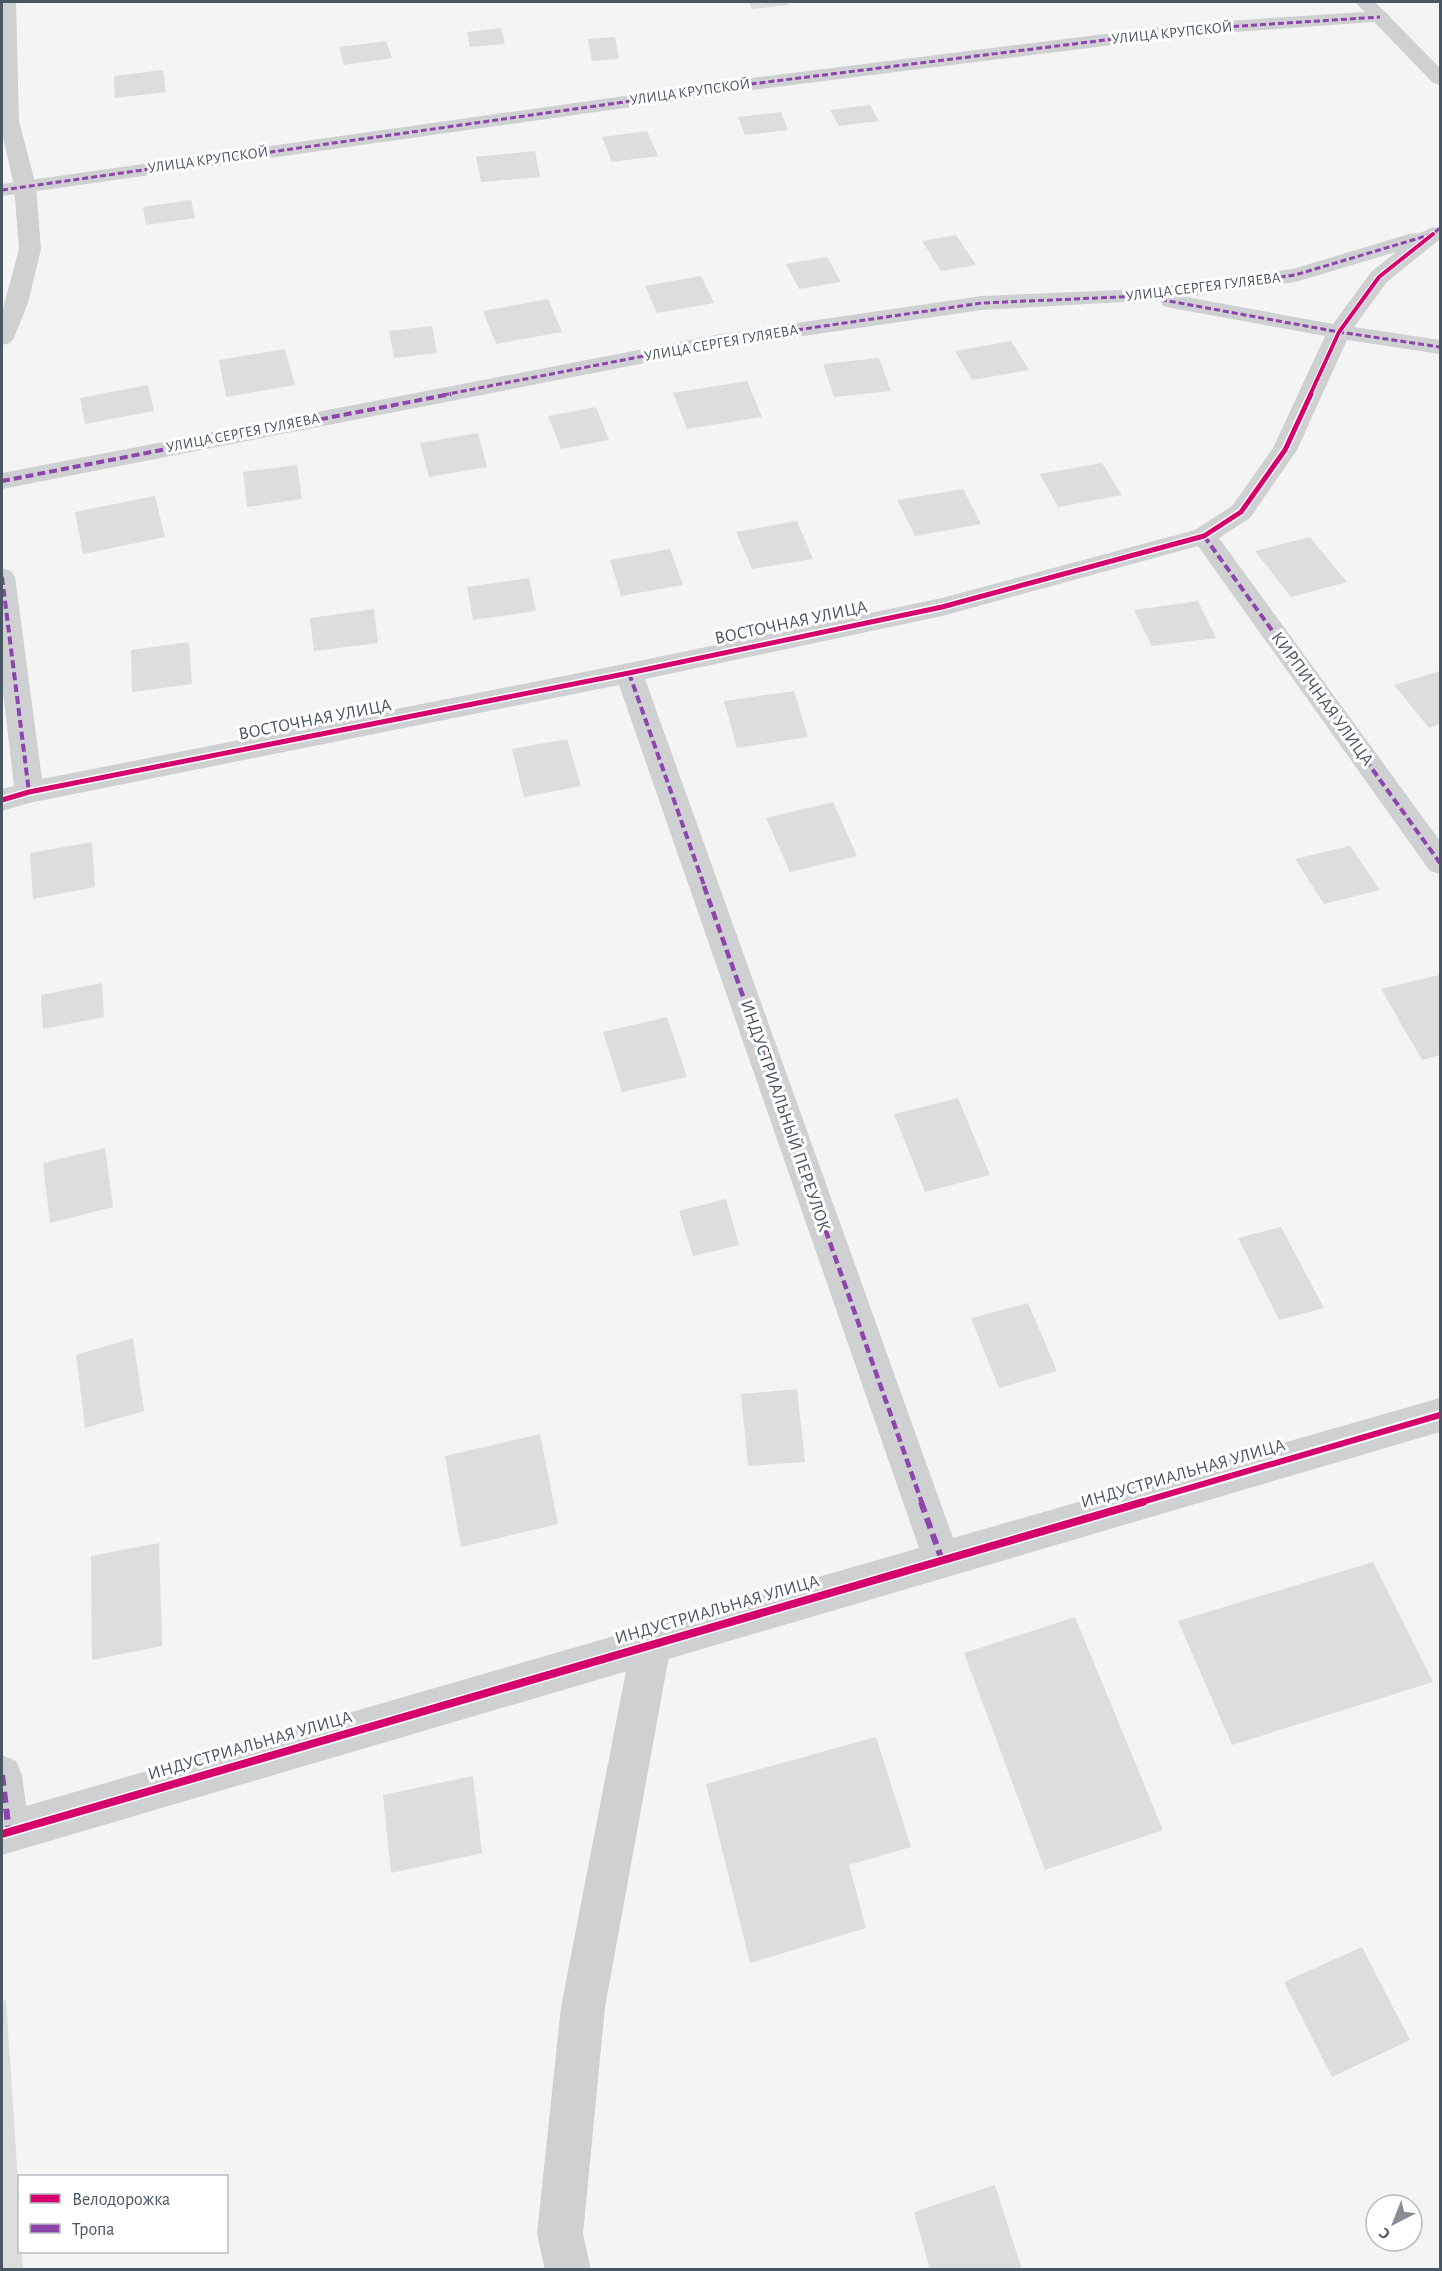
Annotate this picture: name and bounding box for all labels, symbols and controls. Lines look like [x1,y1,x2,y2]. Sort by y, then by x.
street label: УЛИЦА КРУПСКОЙ [1111,19,1233,47]
street label: УЛИЦА КРУПСКОЙ [629,76,751,108]
street label: УЛИЦА КРУПСКОЙ [147,144,269,176]
street label: УЛИЦА СЕРГЕЯ ГУЛЯЕВА [1125,270,1281,304]
street label: УЛИЦА СЕРГЕЯ ГУЛЯЕВА [643,322,799,364]
street label: УЛИЦА СЕРГЕЯ ГУЛЯЕВА [165,411,321,455]
street label: ВОСТОЧНАЯ УЛИЦА [713,598,869,648]
street label: КИРПИЧНАЯ УЛИЦА [1268,629,1377,770]
street label: ВОСТОЧНАЯ УЛИЦА [237,696,393,744]
street label: ИНДУСТРИАЛЬНЫЙ ПЕРЕУЛОК [737,997,835,1235]
street label: ИНДУСТРИАЛЬНАЯ УЛИЦА [1079,1436,1288,1512]
street label: ИНДУСТРИАЛЬНАЯ УЛИЦА [613,1572,822,1648]
street label: ИНДУСТРИАЛЬНАЯ УЛИЦА [146,1708,355,1784]
legend [18,2175,228,2253]
text: Велодорожка [72,2191,170,2209]
north arrow [1364,2193,1424,2253]
text: Тропа [72,2221,115,2239]
text: С [1376,2224,1393,2242]

